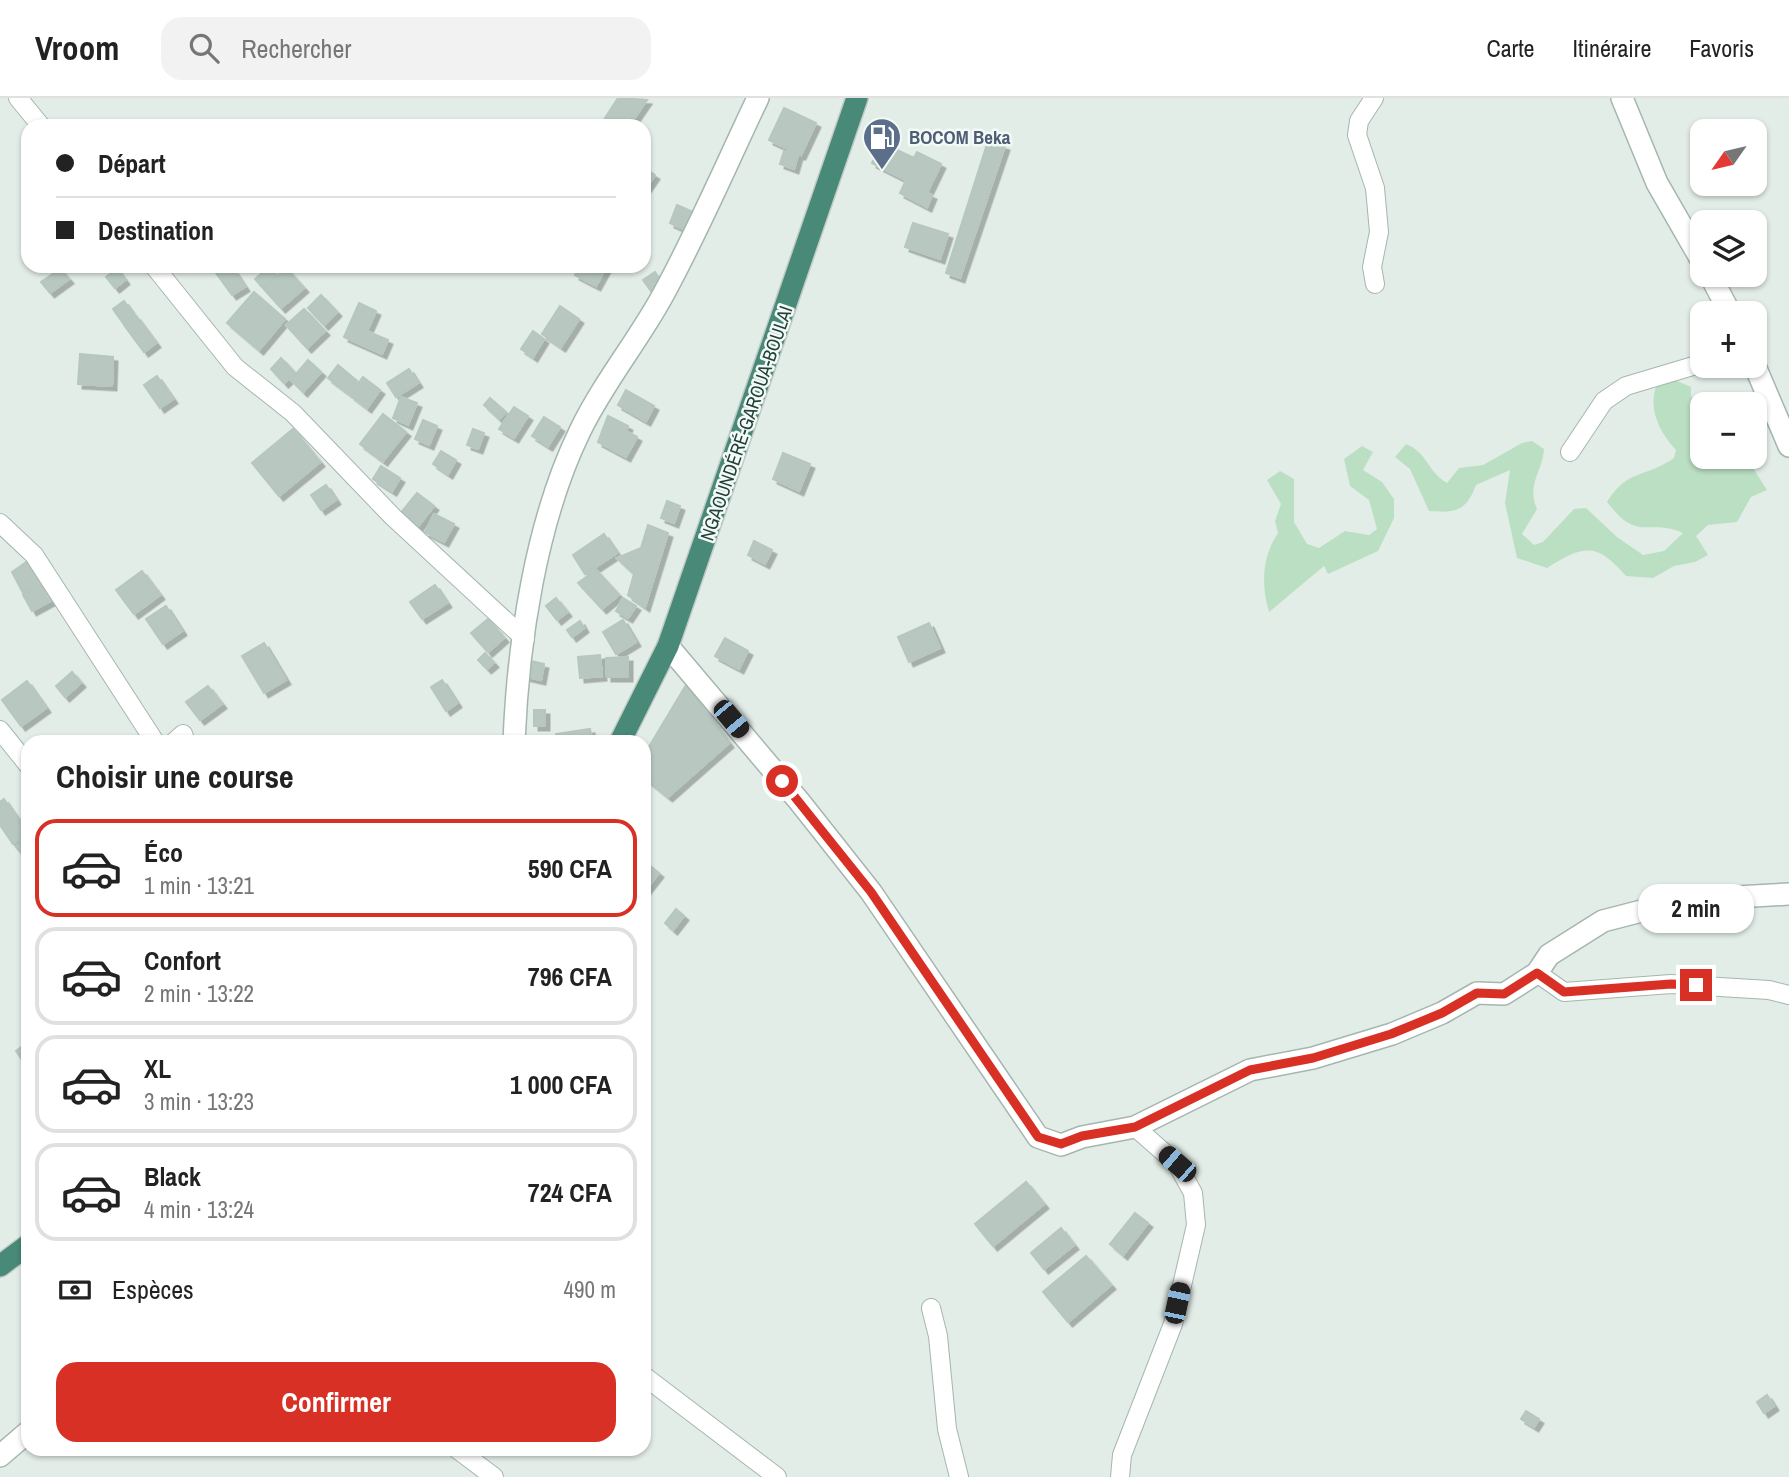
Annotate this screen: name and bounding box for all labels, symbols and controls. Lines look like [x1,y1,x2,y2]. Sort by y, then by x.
search box [161,17,651,80]
text: Vroom [35,26,119,70]
icon: search [185,29,223,67]
text: Rechercher [241,31,351,66]
text: Carte [1486,32,1535,64]
text: Itinéraire [1573,32,1651,64]
text: Favoris [1689,32,1754,64]
fuel station icon: BOCOM Beka [861,116,903,171]
north arrow [1690,119,1768,196]
map controls [1690,119,1767,469]
place label: BOCOM Beka [909,124,1011,150]
text: Départ [98,146,166,181]
button: layers [1690,210,1767,287]
text: Destination [98,213,214,248]
button: + [1690,301,1767,378]
street label: NGAOUNDÉRÉ-GAROUA-BOULAI [694,302,798,544]
button: − [1690,392,1767,469]
car [710,696,753,742]
text: Choisir une course [56,755,294,798]
route start [766,765,798,797]
text: Éco [144,835,183,870]
icon: car [60,837,123,900]
text: 590 CFA [528,851,612,886]
text: 1 min · 13:21 [144,870,254,901]
callout: 2 min [1638,884,1754,932]
text: 2 min [1671,893,1721,924]
text: Confort [144,943,221,978]
icon: car [60,945,123,1008]
text: 796 CFA [528,959,612,994]
route end [1680,969,1712,1001]
text: 2 min · 13:22 [144,978,254,1009]
text: XL [144,1051,171,1086]
icon: car [60,1053,123,1116]
text: 1 000 CFA [510,1067,612,1102]
text: 3 min · 13:23 [144,1086,254,1117]
car [1155,1142,1200,1186]
text: Black [144,1159,201,1194]
icon: car [60,1161,123,1224]
text: 724 CFA [528,1175,612,1210]
text: 4 min · 13:24 [144,1194,254,1225]
icon: cash [56,1271,94,1309]
text: Espèces [112,1272,194,1307]
text: 490 m [564,1274,616,1305]
car [1163,1280,1192,1326]
button: Confirmer [56,1362,616,1442]

